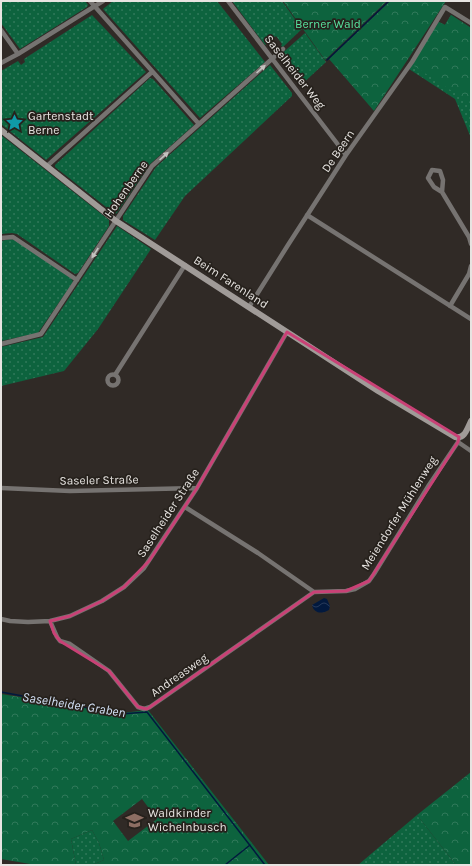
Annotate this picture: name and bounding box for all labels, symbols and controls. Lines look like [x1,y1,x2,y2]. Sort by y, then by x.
park label: Berner Wald [295,17,361,31]
street label: Saselheider Weg [262,32,328,112]
one-way arrow [255,64,266,73]
place label: Gartenstadt Berne [28,109,94,137]
place icon: Gartenstadt Berne [5,113,25,133]
street label: De Beern [319,127,357,175]
one-way arrow [159,151,169,160]
street label: Hohenberne [101,158,151,220]
one-way arrow [91,248,99,258]
street label: Beim Farenland [191,253,271,311]
street label: Meiendorfer Mühlenweg [358,453,440,573]
street label: Saselheider Straße [134,466,202,560]
street label: Saseler Straße [59,472,139,488]
street label: Andreasweg [148,650,210,700]
water label: Saselheider Graben [21,689,127,720]
place label: Waldkinder Wichelnbusch [148,806,227,834]
school or university icon: Waldkinder Wichelnbusch [125,810,145,830]

